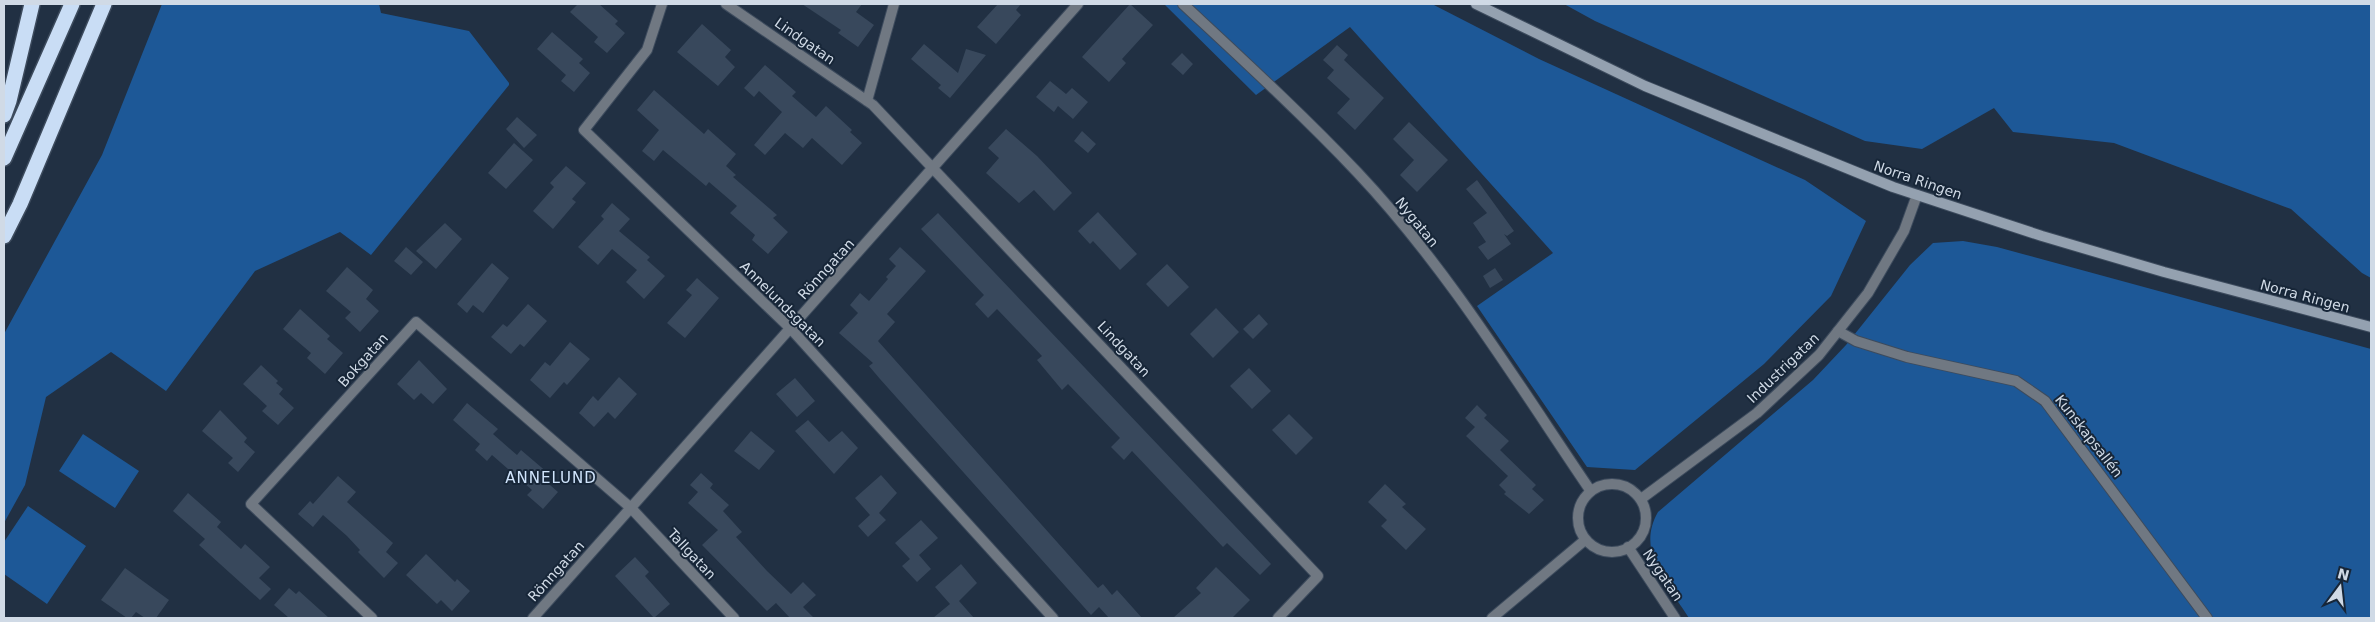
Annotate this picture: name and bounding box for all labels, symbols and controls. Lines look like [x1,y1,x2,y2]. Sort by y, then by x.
street label: Lindgatan [772,14,838,68]
street label: Norra Ringen [1872,157,1964,203]
street label: Nygatan [1392,194,1442,250]
street label: Rönngatan [795,235,857,303]
street label: Annelundsgatan [737,258,829,350]
street label: Norra Ringen [2258,276,2352,316]
street label: Lindgatan [1094,318,1154,380]
street label: Bokgatan [335,330,391,390]
street label: Industrigatan [1744,330,1822,406]
street label: Kunskapsallén [2052,392,2126,480]
district label: ANNELUND [505,469,597,487]
street label: Tallgatan [664,525,719,582]
street label: Rönngatan [525,537,587,605]
street label: Nygatan [1640,546,1686,604]
north arrow [2315,562,2365,612]
text: N [2336,565,2351,584]

